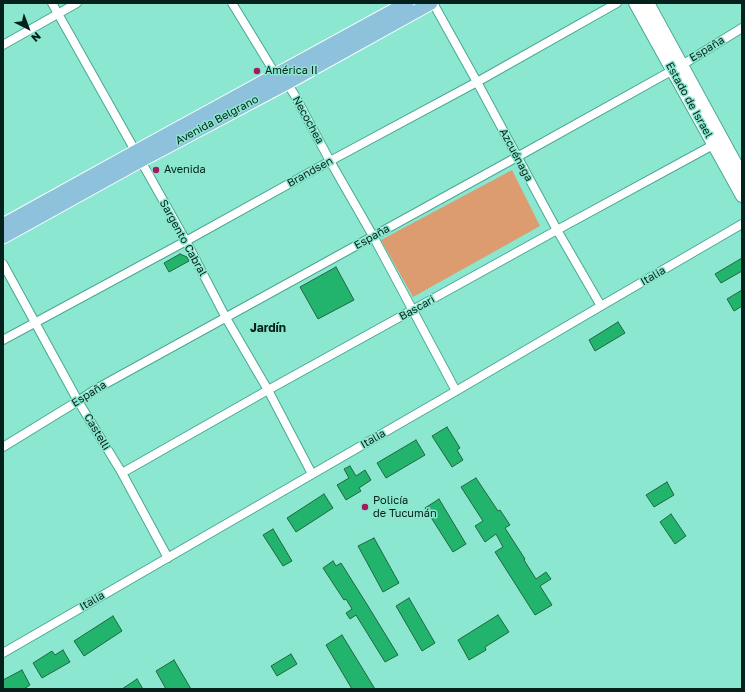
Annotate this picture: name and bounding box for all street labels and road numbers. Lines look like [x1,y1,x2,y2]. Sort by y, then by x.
street label: España [687,33,727,65]
street label: Estado de Israel [663,60,715,140]
street label: Avenida Belgrano [173,93,261,147]
street label: Necochea [289,94,327,146]
street label: Azcuénaga [497,126,535,184]
street label: Brandsen [285,154,335,190]
street label: Sargento Cabral [157,197,209,279]
street label: España [352,222,392,252]
street label: Italia [638,264,668,288]
street label: Bascari [397,293,437,323]
street label: España [69,378,109,410]
street label: Castelli [81,411,113,453]
street label: Italia [358,427,388,451]
street label: Italia [77,589,107,613]

